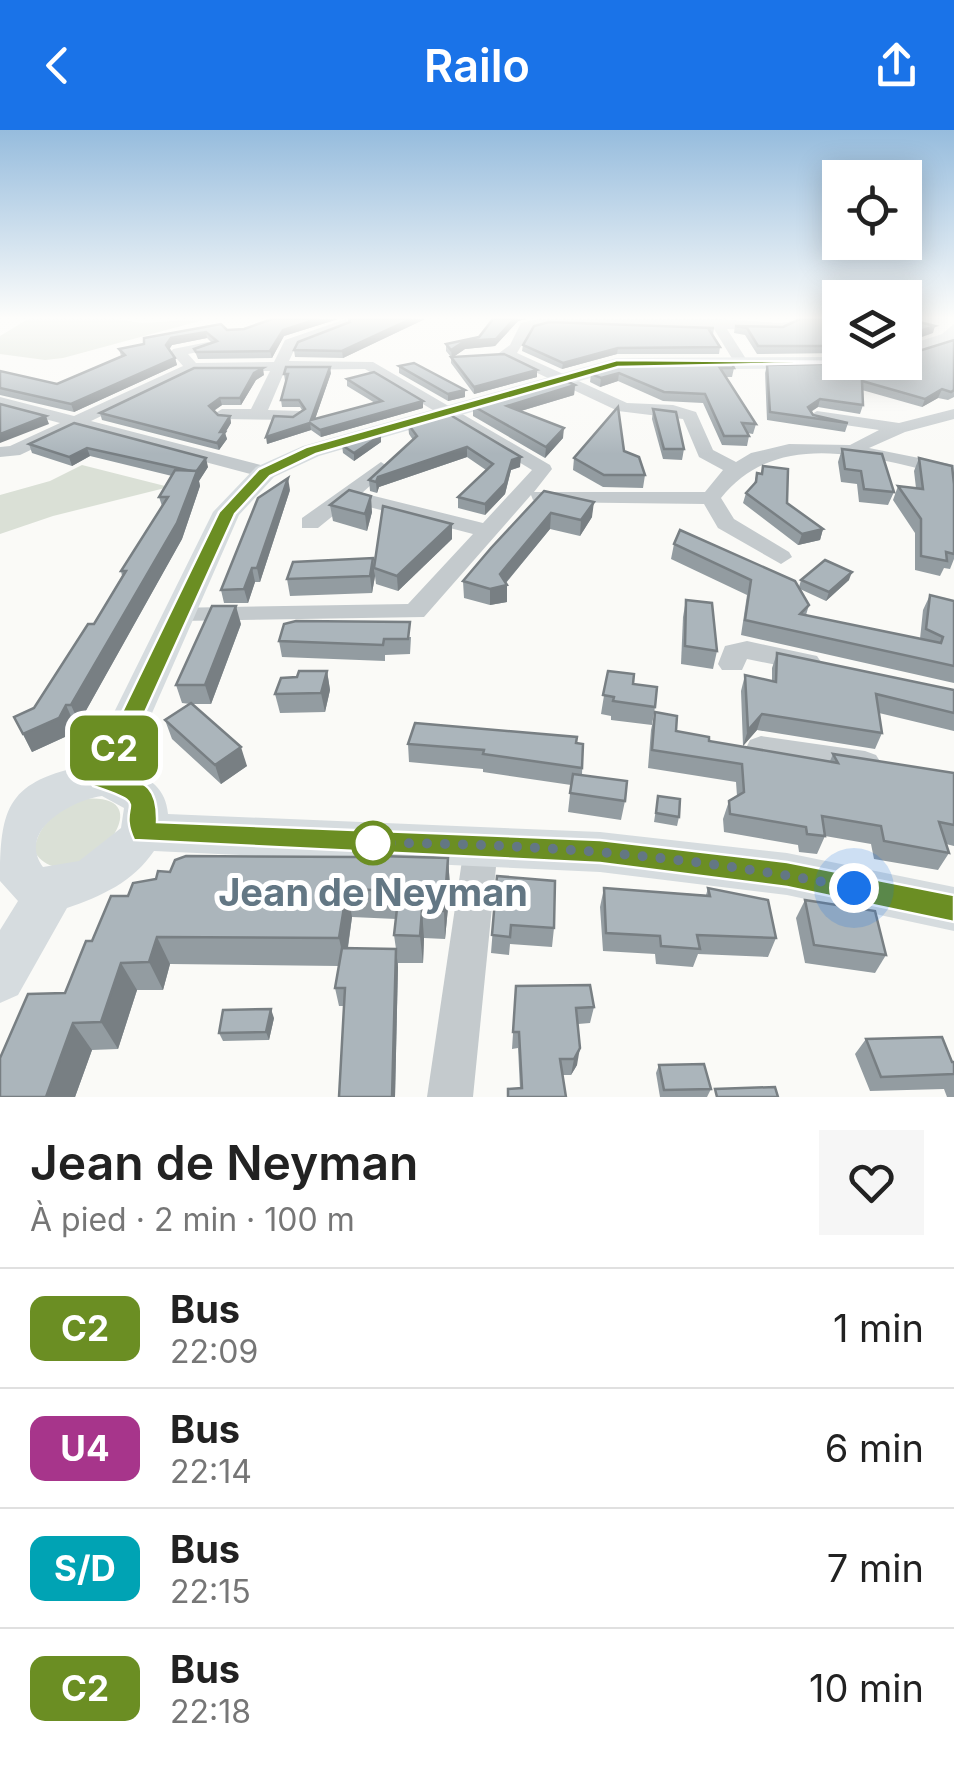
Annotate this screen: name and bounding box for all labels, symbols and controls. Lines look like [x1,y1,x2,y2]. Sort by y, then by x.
icon: back [30,38,85,93]
text: Railo [424,38,530,93]
icon: share [869,38,924,93]
map controls [822,160,922,380]
button: locate [822,160,922,260]
button: layers [822,280,922,380]
line badge: C2 [69,716,159,780]
text: C2 [90,727,138,769]
marker: Jean de Neyman [352,822,394,864]
your location [829,863,879,913]
place label: Jean de Neyman [218,869,528,915]
button: heart [819,1130,924,1235]
text: Jean de Neyman [30,1133,418,1192]
text: À pied · 2 min · 100 m [30,1200,355,1239]
text: Bus [170,1286,240,1332]
text: 1 min [833,1305,924,1351]
text: C2 [61,1307,109,1349]
text: 22:09 [170,1332,258,1371]
text: Bus [170,1406,240,1452]
text: 6 min [825,1425,924,1471]
text: U4 [60,1427,110,1469]
text: 22:14 [170,1452,252,1491]
text: Bus [170,1526,240,1572]
text: 7 min [827,1545,924,1591]
text: S/D [54,1547,116,1589]
text: 22:15 [170,1572,251,1611]
text: Bus [170,1646,240,1692]
text: 10 min [809,1665,924,1711]
text: C2 [61,1667,109,1709]
text: 22:18 [170,1692,251,1731]

